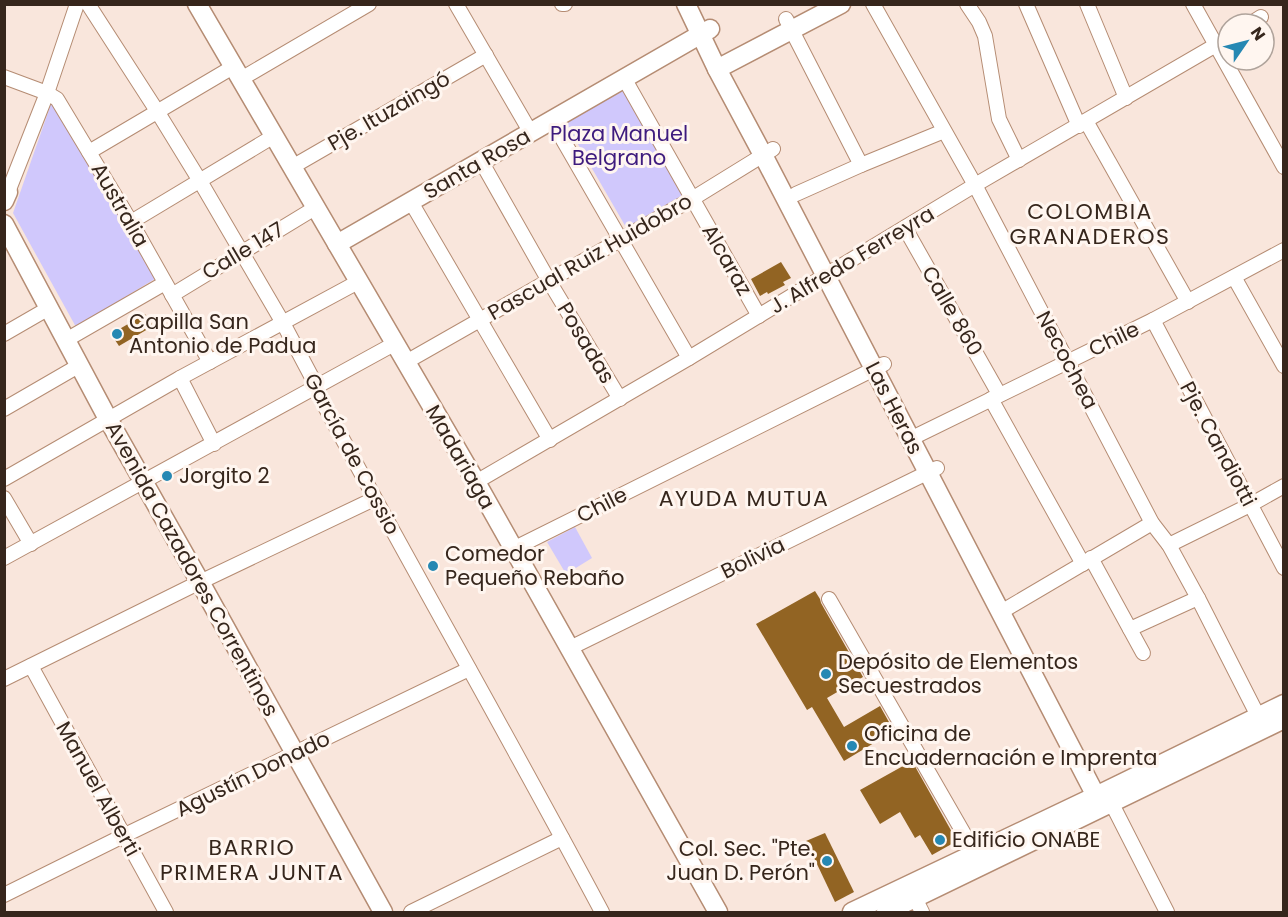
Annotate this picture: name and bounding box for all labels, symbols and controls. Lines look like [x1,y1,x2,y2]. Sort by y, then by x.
north arrow [1216,12,1276,72]
text: N [1245,22,1271,45]
street label: Pje. Ituzaingó [322,64,455,157]
park label: Plaza Manuel Belgrano [550,119,688,172]
street label: Santa Rosa [418,121,535,206]
street label: Australia [85,157,156,252]
street label: Pascual Ruiz Huidobro [482,186,697,327]
district label: COLOMBIA GRANADEROS [1009,196,1171,252]
street label: J. Alfredo Ferreyra [764,199,940,320]
street label: Calle 147 [196,215,289,286]
street label: Alcaraz [695,219,759,301]
street label: Calle 860 [915,261,990,361]
street label: Posadas [551,297,622,389]
street label: Necochea [1029,306,1105,414]
place label: Capilla San Antonio de Padua [129,307,316,360]
street label: Chile [1084,314,1144,363]
marker: Capilla San Antonio de Padua [110,327,124,341]
street label: Las Heras [859,356,930,459]
street label: García de Cossio [298,368,407,540]
street label: Pje. Candiotti [1173,376,1264,511]
street label: Madariaga [419,399,502,514]
street label: Avenida Cazadores Correntinos [99,416,286,722]
place label: Jorgito 2 [179,461,270,490]
marker: Jorgito 2 [160,469,174,483]
street label: Chile [572,480,632,530]
district label: AYUDA MUTUA [659,483,829,514]
street label: Bolivia [716,530,790,585]
place label: Comedor Pequeño Rebaño [445,539,624,592]
marker: Comedor Pequeño Rebaño [426,559,440,573]
place label: Depósito de Elementos Secuestrados [838,647,1078,700]
marker: Depósito de Elementos Secuestrados [819,667,833,681]
street label: Manuel Alberti [49,716,148,861]
place label: Oficina de Encuadernación e Imprenta [864,719,1157,772]
street label: Agustín Donado [171,724,335,823]
marker: Oficina de Encuadernación e Imprenta [845,739,859,753]
place label: Edificio ONABE [952,825,1100,854]
district label: BARRIO PRIMERA JUNTA [160,832,344,888]
marker: Edificio ONABE [933,833,947,847]
place label: Col. Sec. "Pte. Juan D. Perón" [666,834,815,887]
marker: Col. Sec. "Pte. Juan D. Perón" [820,854,834,868]

